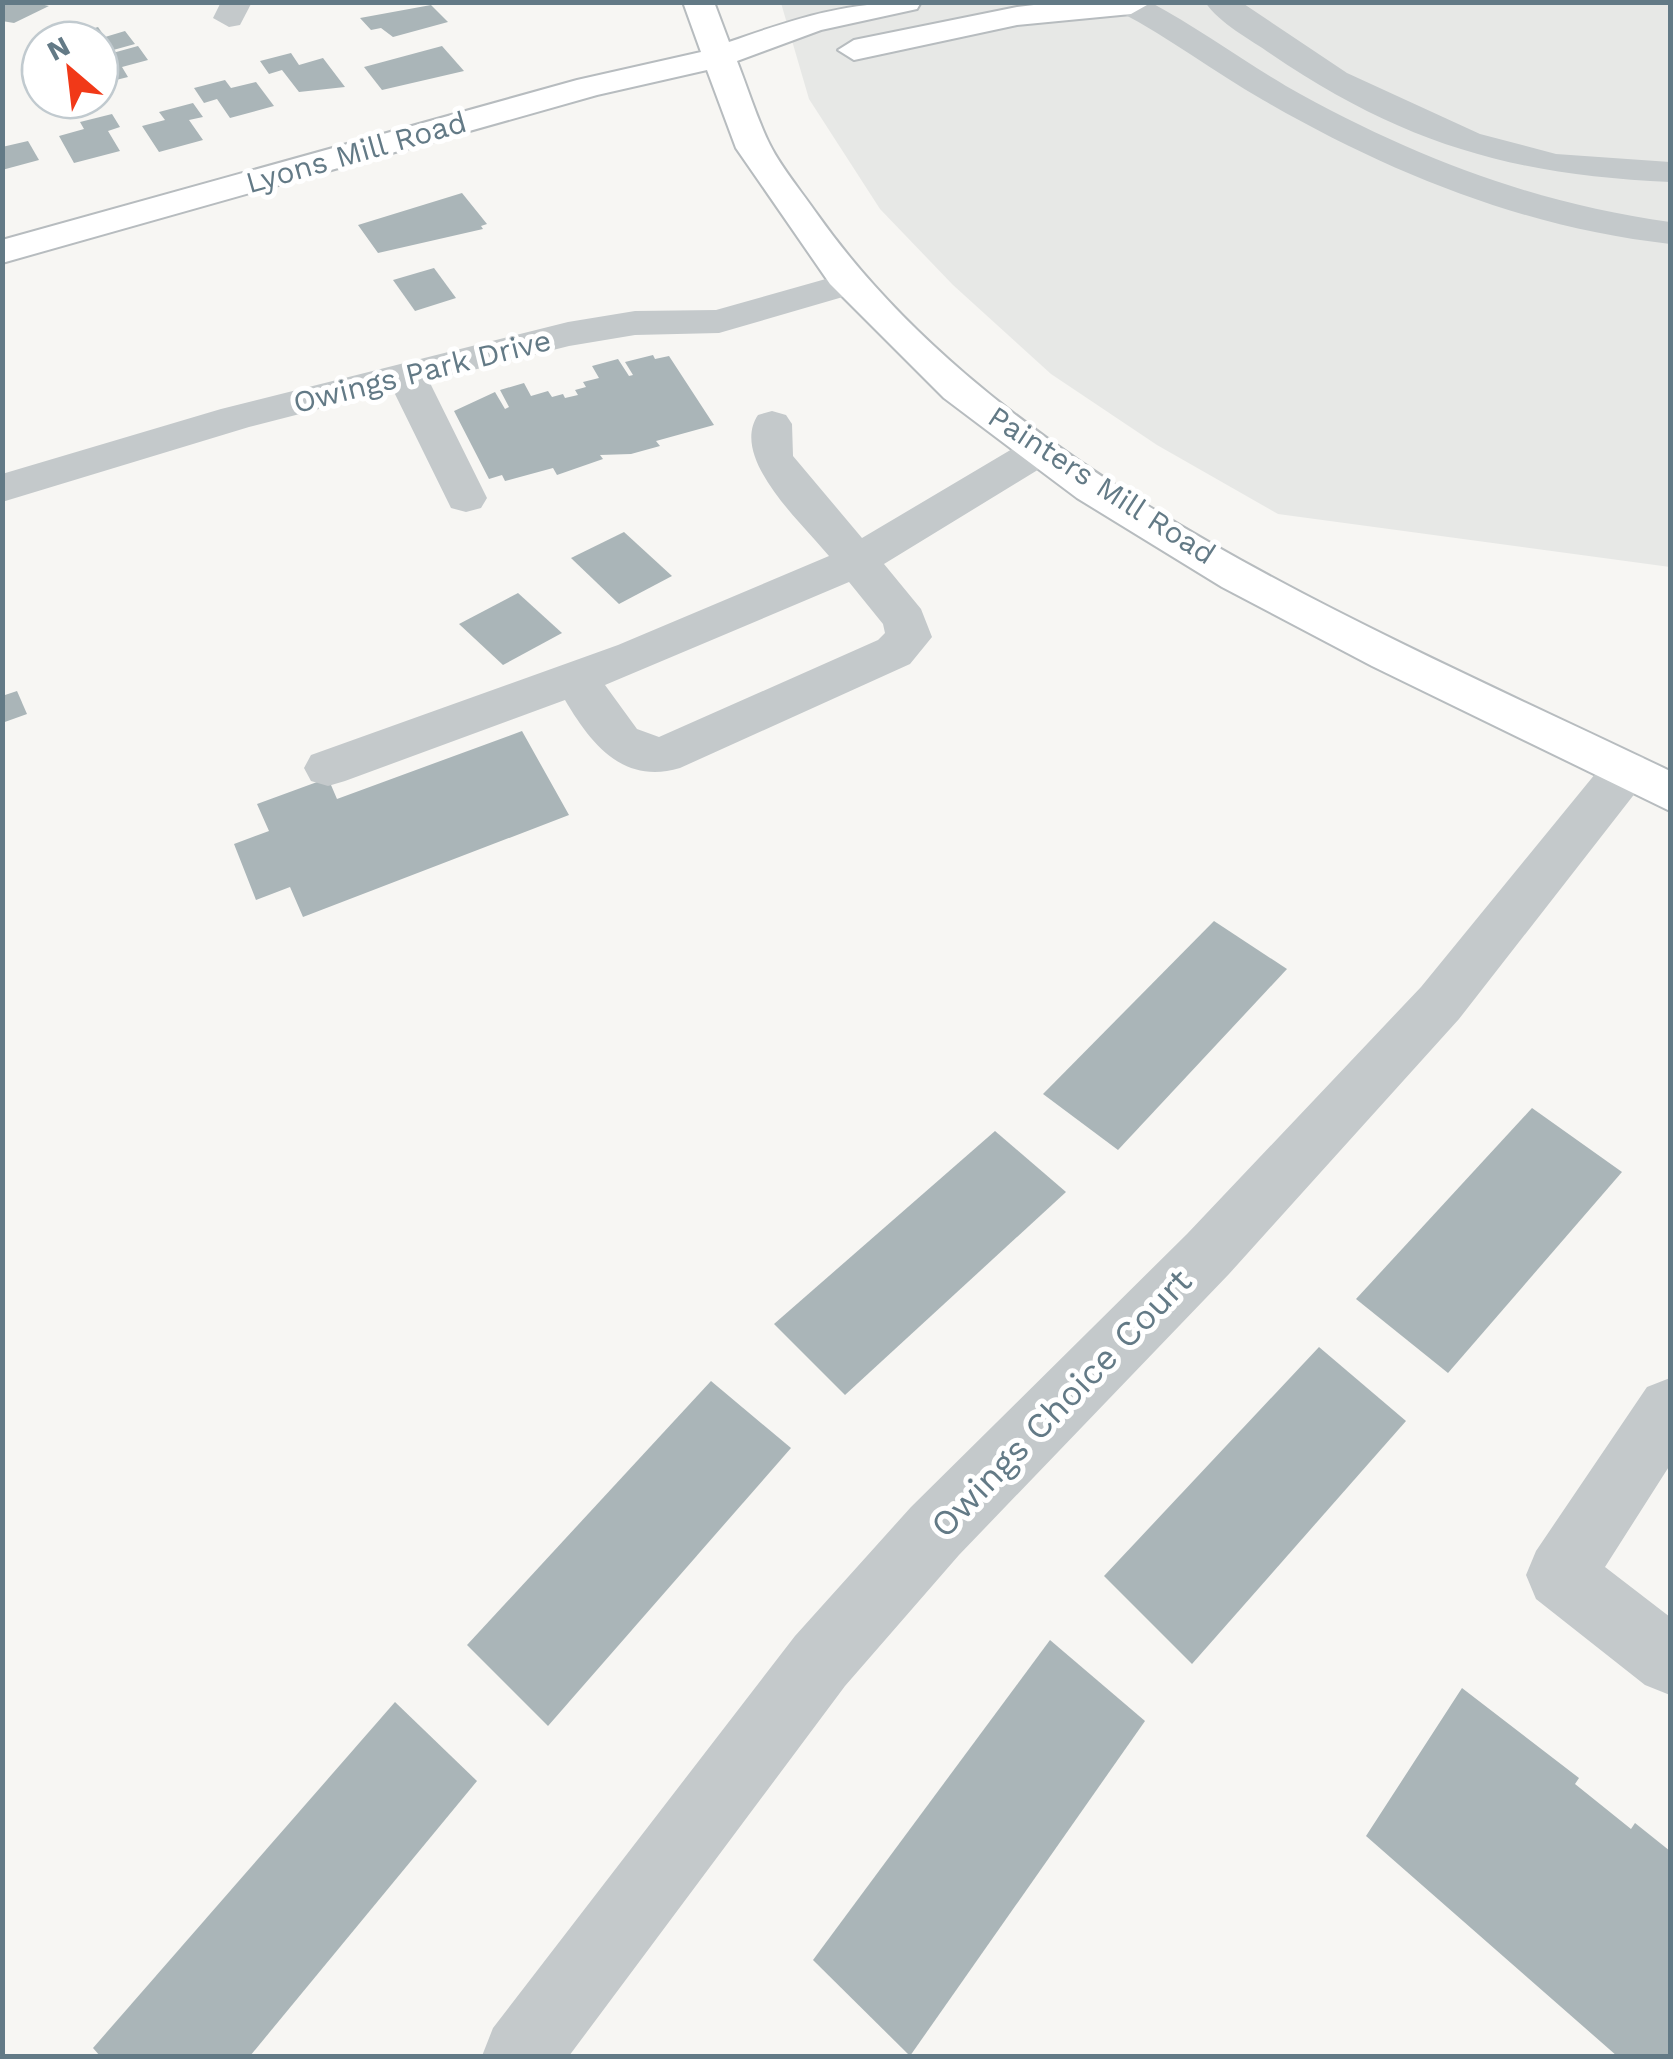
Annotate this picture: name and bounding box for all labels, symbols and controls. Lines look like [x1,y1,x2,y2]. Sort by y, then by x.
north arrow [20,20,120,120]
text: N [42,29,75,68]
street label: Lyons Mill Road [242,104,470,200]
street label: Owings Park Drive [289,322,555,420]
street label: Painters Mill Road [982,399,1222,571]
street label: Owings Choice Court [922,1260,1200,1546]

